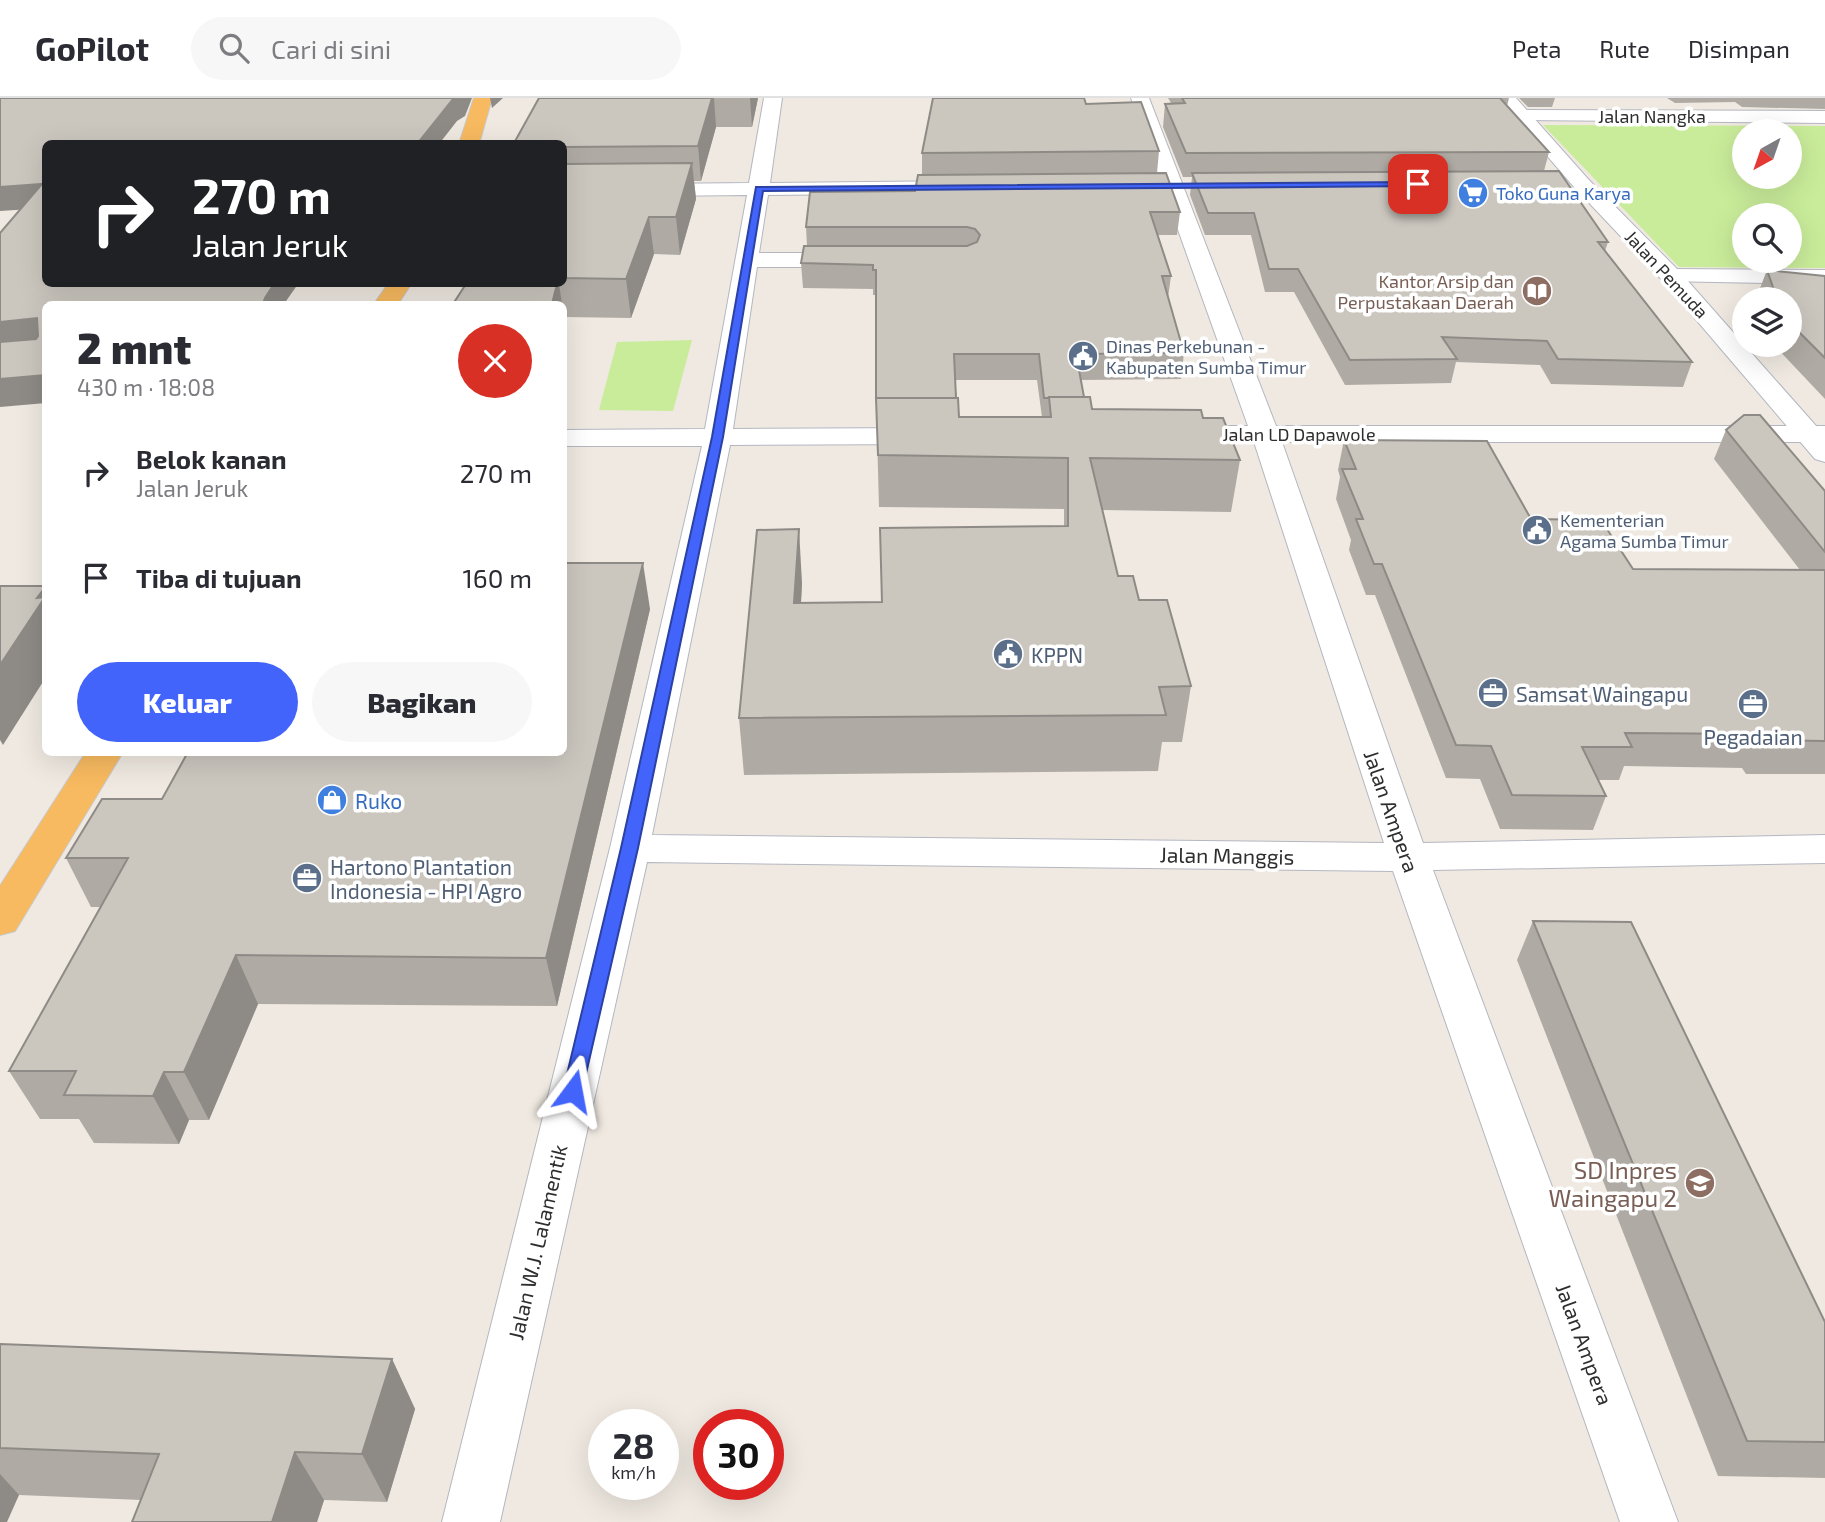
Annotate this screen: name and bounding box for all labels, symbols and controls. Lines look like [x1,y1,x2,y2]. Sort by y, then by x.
search box [191,17,681,80]
text: GoPilot [35,28,149,68]
icon: search [215,29,253,67]
text: Cari di sini [271,33,391,64]
text: Peta [1512,34,1561,63]
text: Rute [1599,34,1650,63]
text: Disimpan [1688,34,1790,63]
street label: Jalan Nangka [1598,105,1706,127]
north arrow [1732,119,1802,189]
map controls [1732,119,1802,357]
pin [1388,154,1448,214]
text: 270 m [192,165,331,224]
icon: arrive [1399,165,1437,203]
icon: right [77,168,168,259]
supermarket icon: Toko Guna Karya [1456,176,1490,210]
place label: Toko Guna Karya [1496,182,1631,204]
button: search [1732,203,1802,273]
text: Jalan Jeruk [192,225,348,263]
street label: Jalan Pemuda [1621,226,1713,322]
place label: Kantor Arsip dan Perpustakaan Daerah [1338,270,1514,313]
library icon: Kantor Arsip dan Perpustakaan Daerah [1520,274,1554,308]
button: layers [1732,287,1802,357]
text: 2 mnt [77,322,191,372]
button: close [458,324,532,398]
place label: Dinas Perkebunan - Kabupaten Sumba Timur [1106,335,1306,378]
public building icon: Dinas Perkebunan - Kabupaten Sumba Timur [1066,339,1100,373]
text: 430 m · 18:08 [77,373,215,401]
street label: Jalan LD Dapawole [1222,423,1376,445]
text: Belok kanan [136,443,287,474]
icon: right [77,454,115,492]
text: 270 m [460,457,532,488]
text: Jalan Jeruk [136,474,248,502]
place label: Kementerian Agama Sumba Timur [1560,509,1729,552]
public building icon: Kementerian Agama Sumba Timur [1520,513,1554,547]
icon: arrive [77,559,115,597]
text: Tiba di tujuan [136,562,302,593]
text: 160 m [463,562,532,593]
public building icon: KPPN [991,637,1025,671]
place label: KPPN [1031,642,1083,667]
button: Keluar [77,662,298,742]
button: Bagikan [312,662,532,742]
office icon: Samsat Waingapu [1476,676,1510,710]
place label: Samsat Waingapu [1516,681,1688,706]
office icon: Pegadaian [1736,687,1770,721]
place label: Pegadaian [1703,724,1803,749]
street label: Jalan Ampera [1359,747,1425,875]
shop icon: Ruko [315,783,349,817]
place label: Ruko [355,788,402,813]
street label: Jalan Manggis [1159,841,1295,869]
place label: Hartono Plantation Indonesia - HPI Agro [330,854,522,903]
office icon: Hartono Plantation Indonesia - HPI Agro [290,861,324,895]
position arrow [536,1054,610,1128]
street label: Jalan W.J. Lalamentik [502,1142,572,1342]
place label: SD Inpres Waingapu 2 [1549,1155,1677,1212]
school or university icon: SD Inpres Waingapu 2 [1683,1166,1717,1200]
street label: Jalan Ampera [1551,1280,1619,1408]
speed limit sign: 30 [693,1409,784,1500]
text: 28 [612,1424,655,1466]
text: km/h [611,1461,656,1483]

